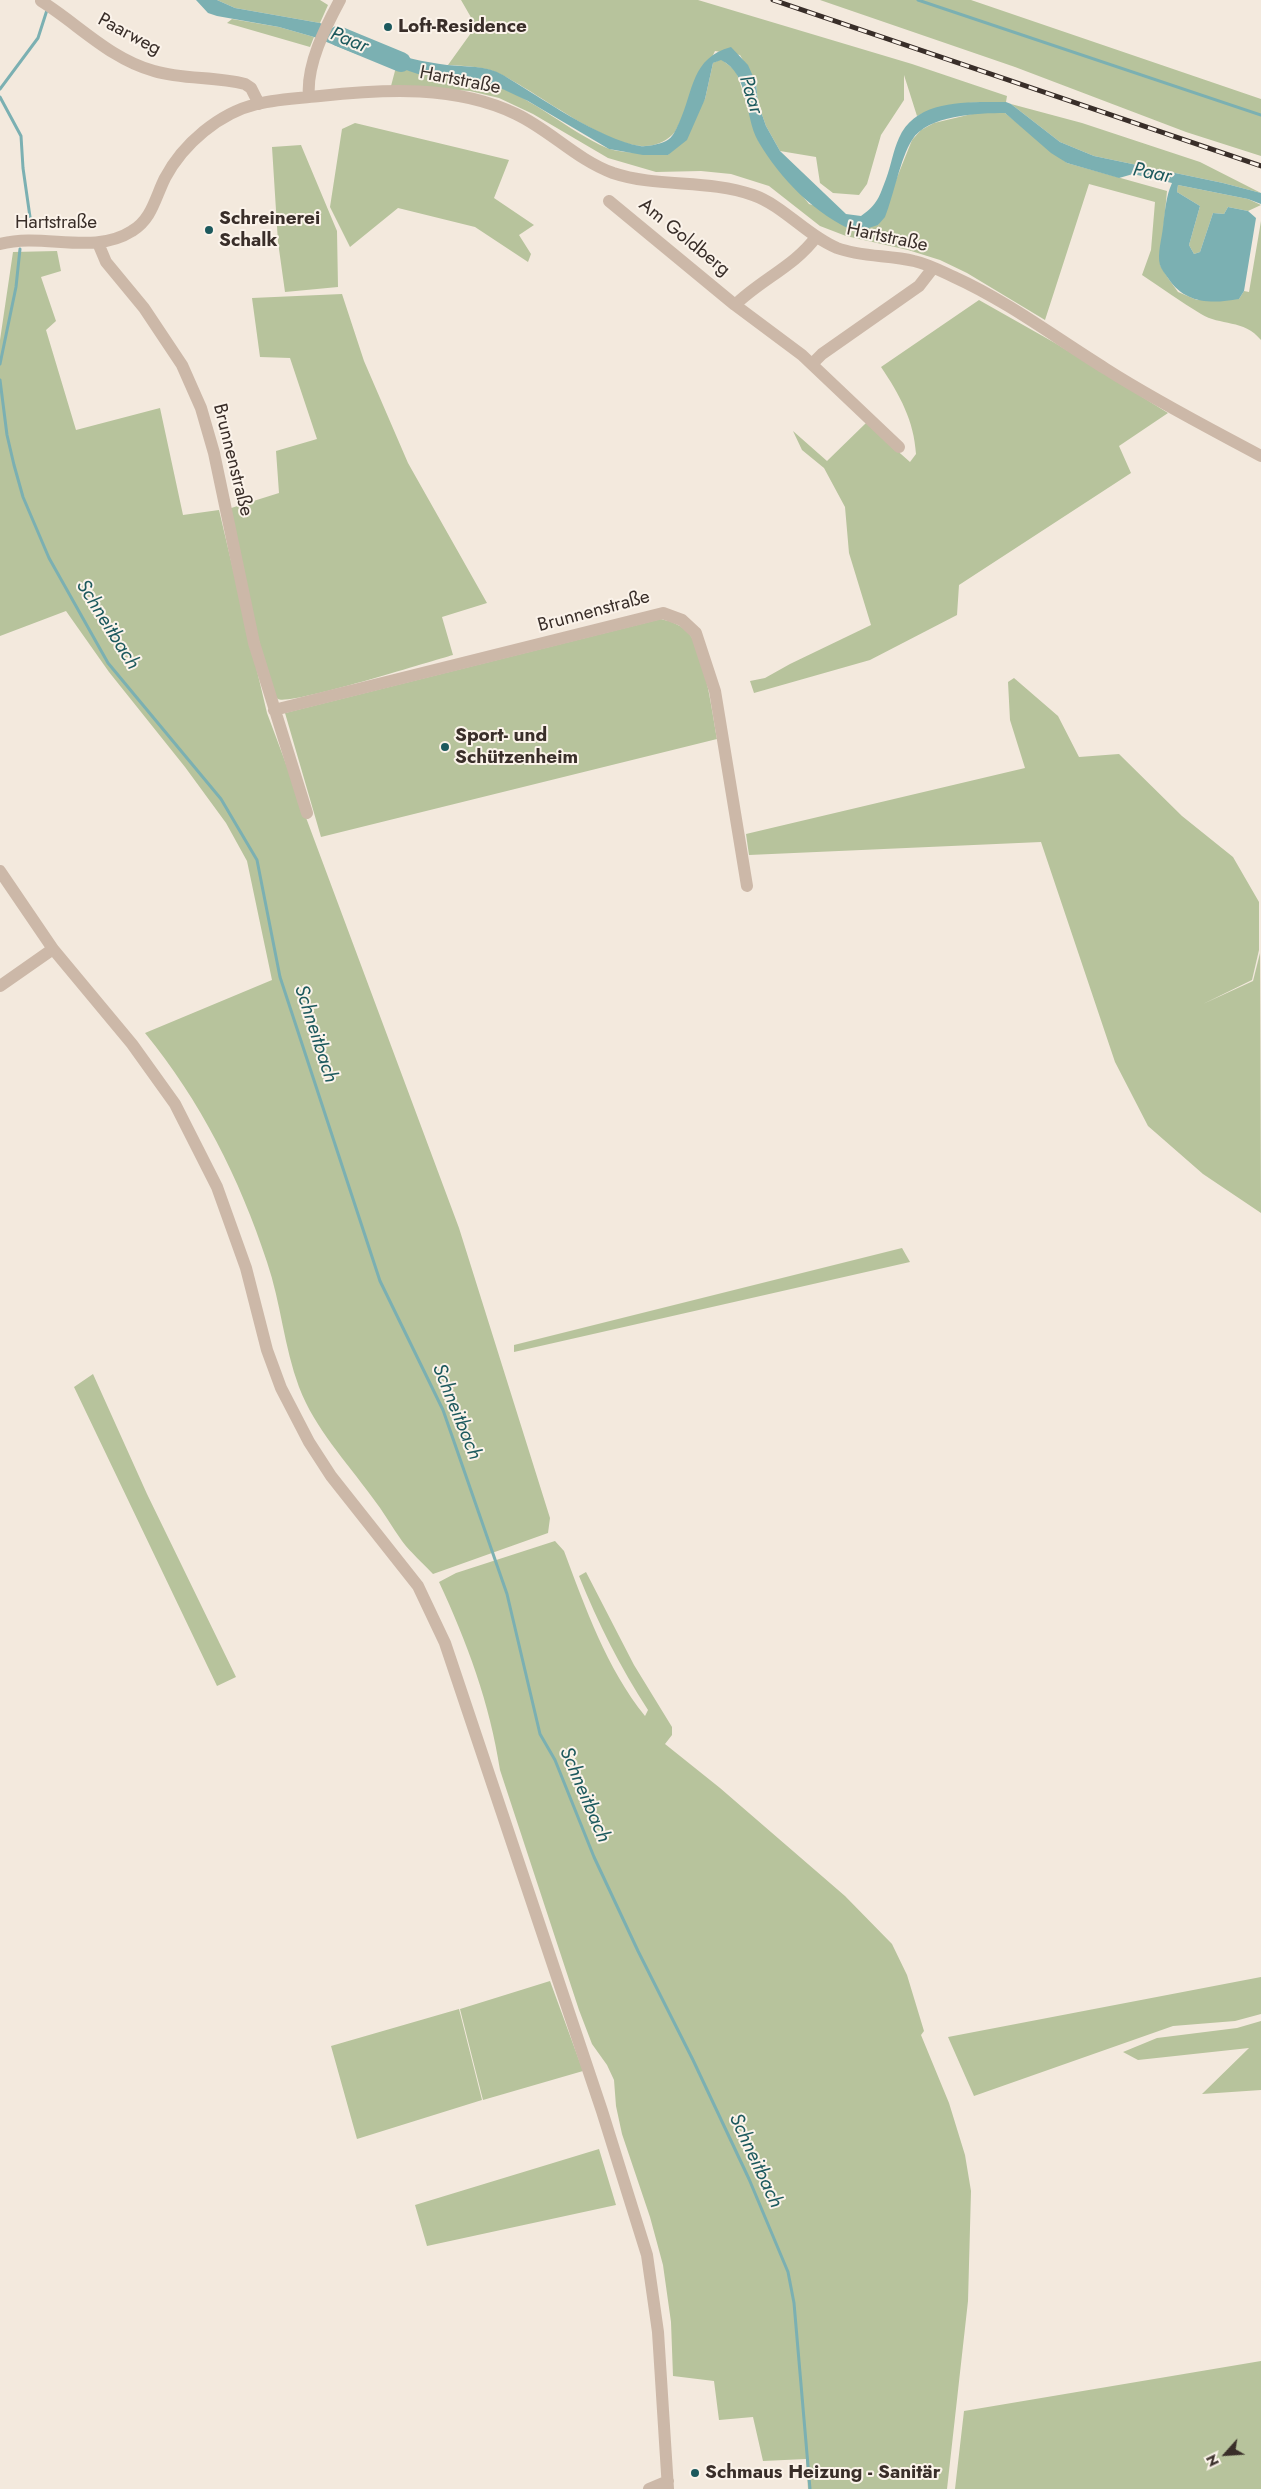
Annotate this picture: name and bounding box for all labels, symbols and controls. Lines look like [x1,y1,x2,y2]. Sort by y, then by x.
street label: Paarweg [93,9,165,61]
place label: Loft-Residence [398,16,527,38]
marker: Loft-Residence [382,21,394,33]
water label: Paar [327,23,371,59]
street label: Hartstraße [417,62,503,100]
water label: Paar [733,73,767,117]
water label: Paar [1131,159,1173,189]
street label: Am Goldberg [634,194,734,282]
place label: Schreinerei Schalk [219,208,320,252]
street label: Hartstraße [15,212,97,234]
street label: Hartstraße [844,218,930,258]
marker: Schreinerei Schalk [203,224,215,236]
street label: Brunnenstraße [207,401,257,519]
water label: Schneitbach [70,576,144,674]
street label: Brunnenstraße [535,586,653,638]
place label: Sport- und Schützenheim [455,725,578,769]
marker: Sport- und Schützenheim [439,741,451,753]
water label: Schneitbach [288,982,342,1086]
water label: Schneitbach [426,1360,486,1464]
water label: Schneitbach [553,1744,615,1846]
water label: Schneitbach [723,2110,787,2212]
north arrow [1201,2429,1251,2479]
text: N [1201,2451,1224,2470]
place label: Schmaus Heizung - Sanitär [705,2462,941,2484]
marker: Schmaus Heizung - Sanitär [689,2467,701,2479]

